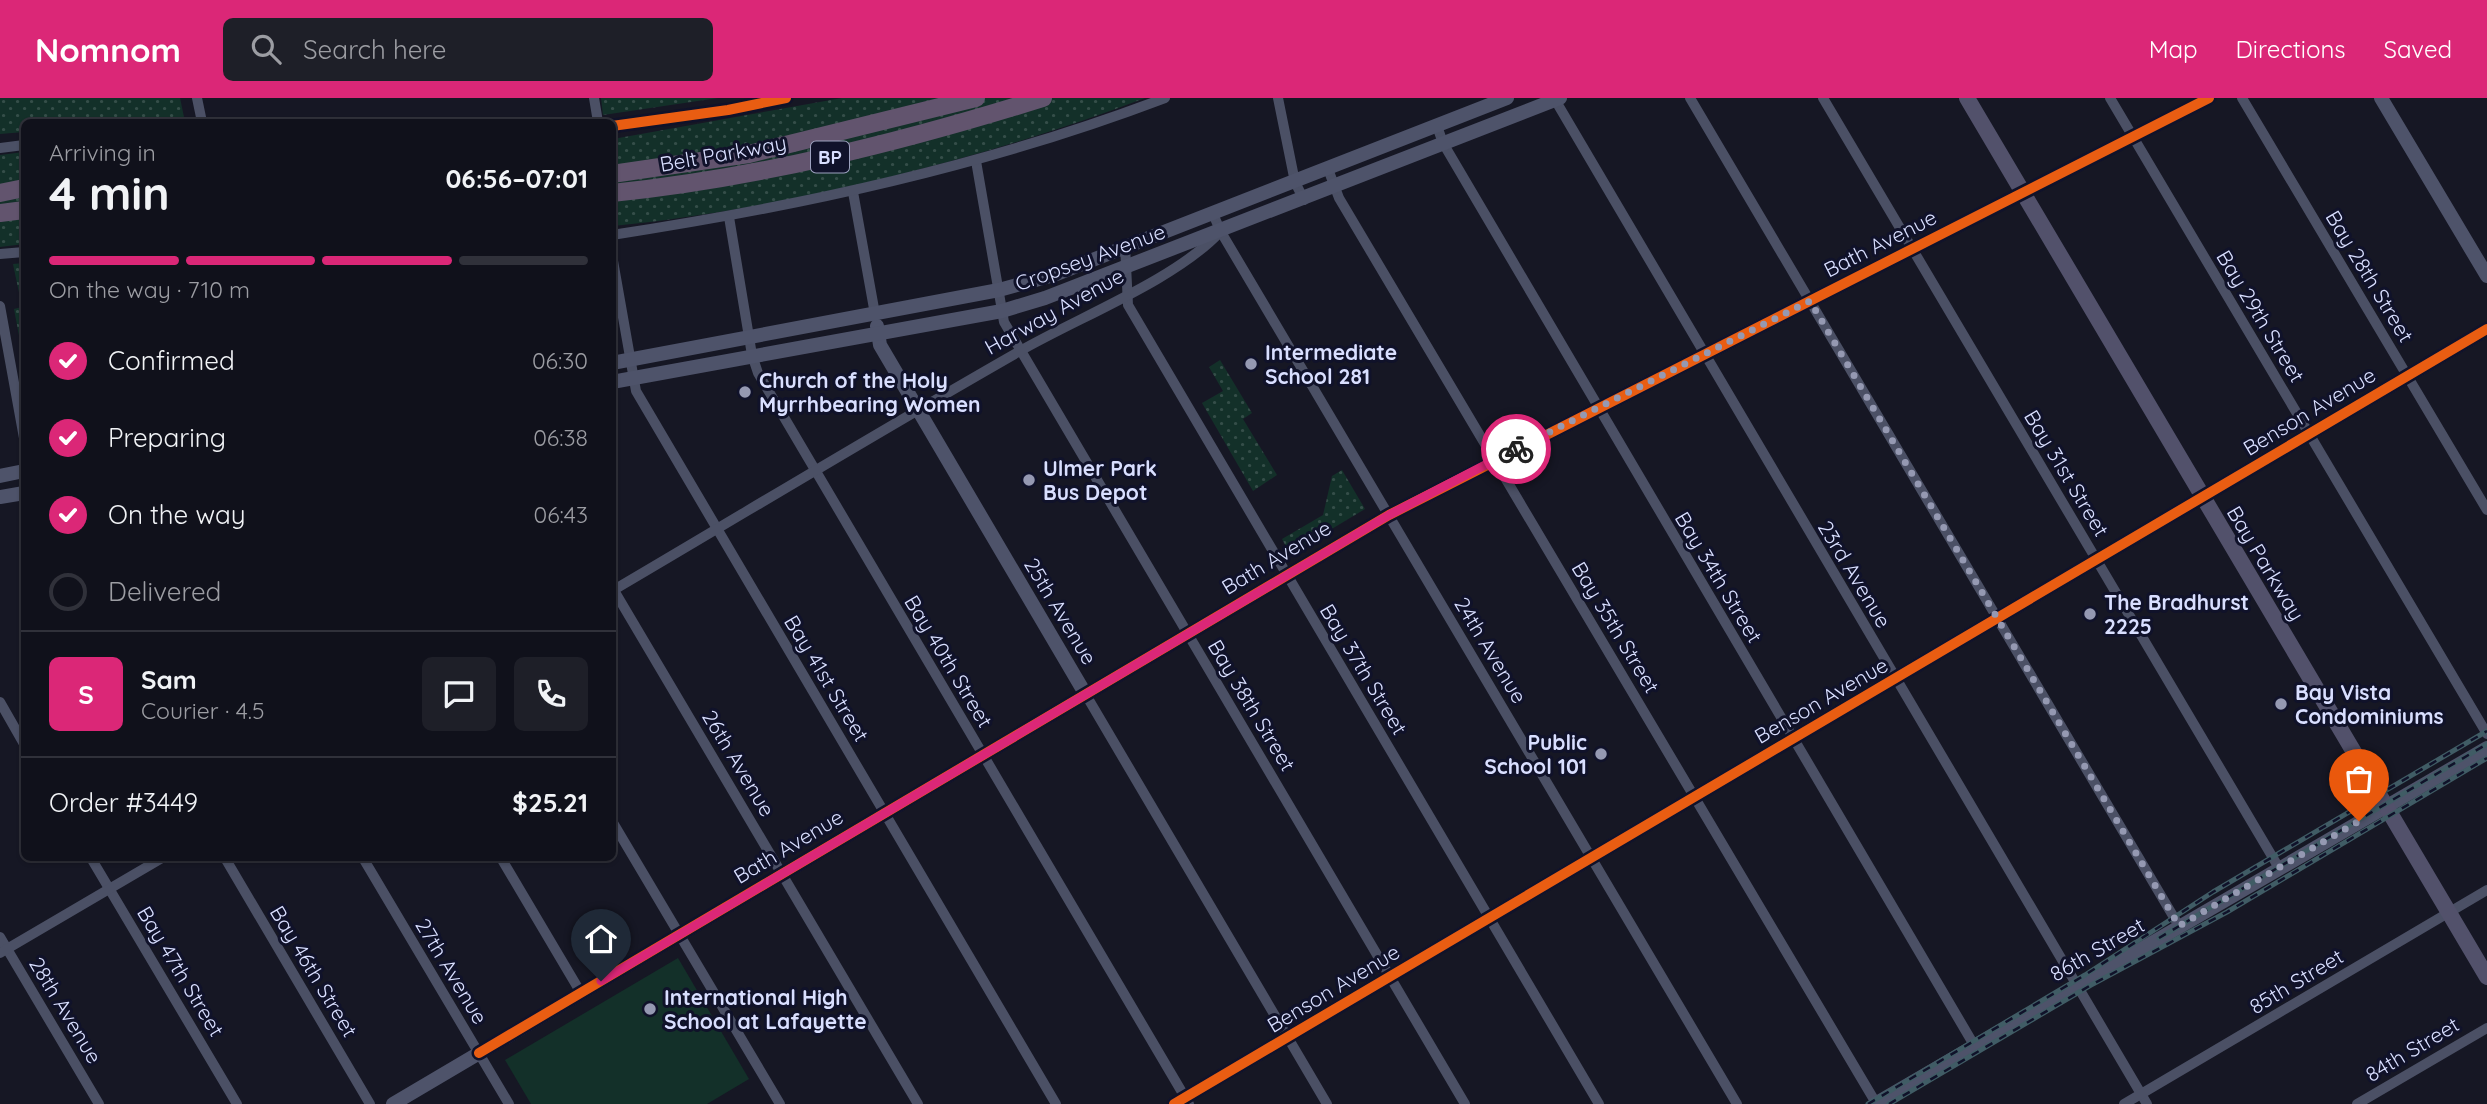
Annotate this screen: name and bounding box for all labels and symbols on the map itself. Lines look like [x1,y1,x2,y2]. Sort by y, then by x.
street label: Belt Parkway [658,129,788,177]
road number: BP [811,142,849,172]
street label: Bath Avenue [1819,203,1941,283]
street label: Bay 28th Street [2320,205,2420,347]
street label: Cropsey Avenue [1011,218,1169,296]
street label: Bay 29th Street [2211,245,2311,387]
street label: Harway Avenue [980,262,1128,360]
place label: Intermediate School 281 [1265,339,1397,389]
marker: Intermediate School 281 [1243,356,1259,372]
street label: Benson Avenue [2238,361,2380,461]
place label: Church of the Holy Myrrhbearing Women [759,367,981,417]
marker: Church of the Holy Myrrhbearing Women [737,384,753,400]
street label: Bay 31st Street [2019,405,2115,541]
courier [1481,414,1551,484]
place label: Ulmer Park Bus Depot [1043,455,1157,505]
marker: Ulmer Park Bus Depot [1021,472,1037,488]
street label: Bay Parkway [2222,501,2310,625]
street label: Bay 34th Street [1670,507,1768,647]
street label: Bath Avenue [1217,514,1335,600]
street label: 23rd Avenue [1813,516,1897,632]
street label: 25th Avenue [1019,553,1103,669]
street label: Bay 35th Street [1567,557,1665,697]
place label: The Bradhurst 2225 [2104,589,2249,639]
street label: Bay 40th Street [899,590,999,732]
street label: 24th Avenue [1449,592,1533,708]
street label: Bay 37th Street [1315,599,1413,739]
marker: The Bradhurst 2225 [2082,606,2098,622]
street label: Bay 41st Street [779,610,875,746]
street label: Bay 38th Street [1203,635,1301,775]
street label: Benson Avenue [1750,651,1892,749]
place label: Bay Vista Condominiums [2295,679,2444,729]
marker: Bay Vista Condominiums [2273,696,2289,712]
street label: 26th Avenue [697,705,781,821]
place label: Public School 101 [1484,729,1587,779]
marker: Public School 101 [1593,746,1609,762]
pin [2329,749,2389,821]
street label: Bath Avenue [729,803,847,889]
street label: Bay 47th Street [132,901,230,1041]
street label: Bay 46th Street [265,901,363,1041]
pin [571,909,631,981]
street label: 86th Street [2045,912,2149,986]
street label: 27th Avenue [410,913,494,1029]
street label: Benson Avenue [1262,938,1404,1038]
street label: 85th Street [2244,943,2348,1019]
street label: 28th Avenue [24,952,108,1068]
place label: International High School at Lafayette [664,984,867,1034]
marker: International High School at Lafayette [642,1001,658,1017]
street label: 84th Street [2360,1011,2464,1087]

